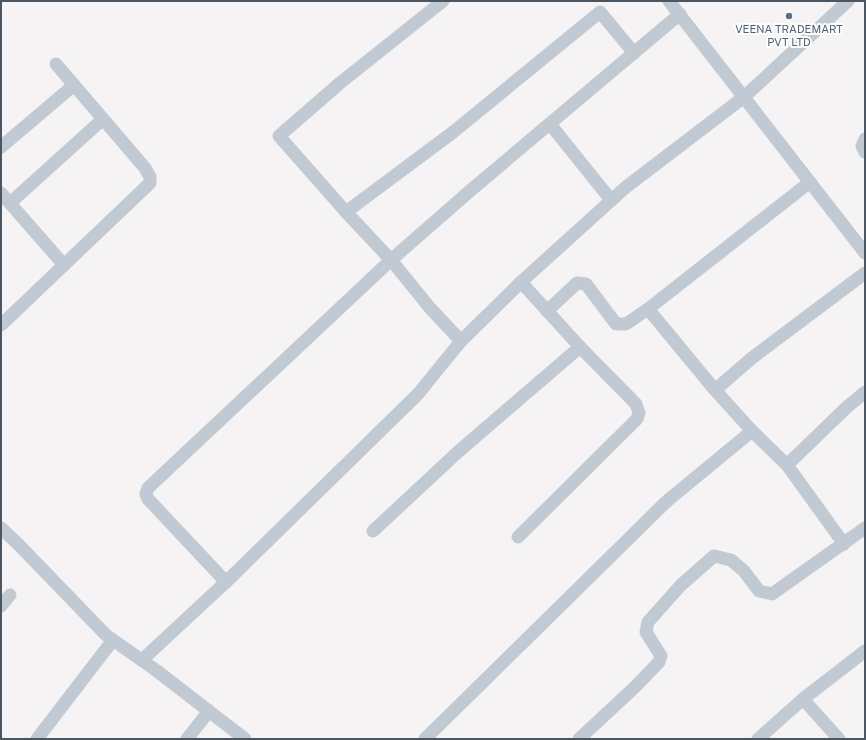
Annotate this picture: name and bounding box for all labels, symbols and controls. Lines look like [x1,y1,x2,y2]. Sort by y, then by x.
marker: VEENA TRADEMART PVT LTD [784,11,794,21]
place label: VEENA TRADEMART PVT LTD [735,23,843,48]

